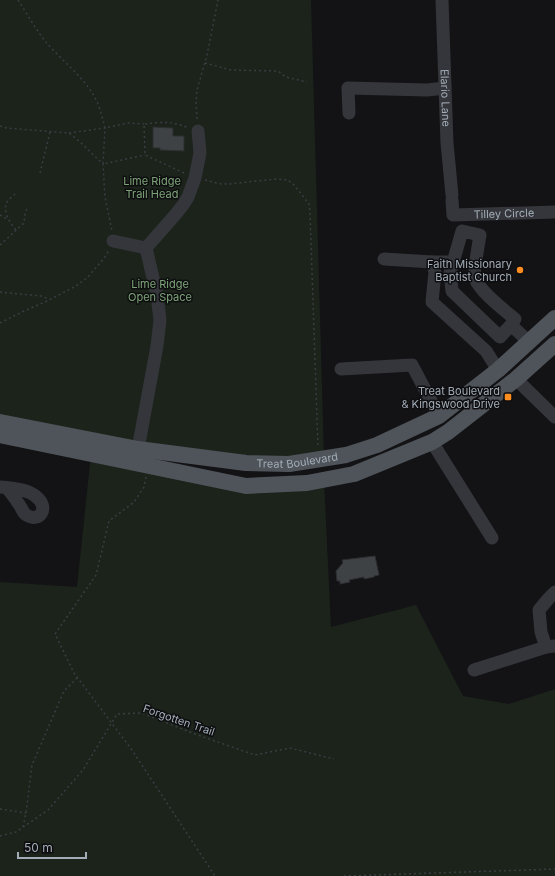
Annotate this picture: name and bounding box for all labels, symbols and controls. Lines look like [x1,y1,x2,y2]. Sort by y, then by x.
street label: Elario Lane [437,69,453,127]
park label: Lime Ridge Trail Head [123,174,181,201]
street label: Tilley Circle [473,206,534,221]
place label: Faith Missionary Baptist Church [427,257,512,284]
marker: Faith Missionary Baptist Church [515,265,525,275]
park label: Lime Ridge Open Space [128,277,192,304]
place label: Treat Boulevard & Kingswood Drive [401,384,500,411]
marker: Treat Boulevard & Kingswood Drive [503,392,513,402]
street label: Treat Boulevard [256,449,339,471]
street label: Forgotten Trail [141,701,217,739]
scale bar [18,834,86,860]
text: 50 m [24,840,53,855]

